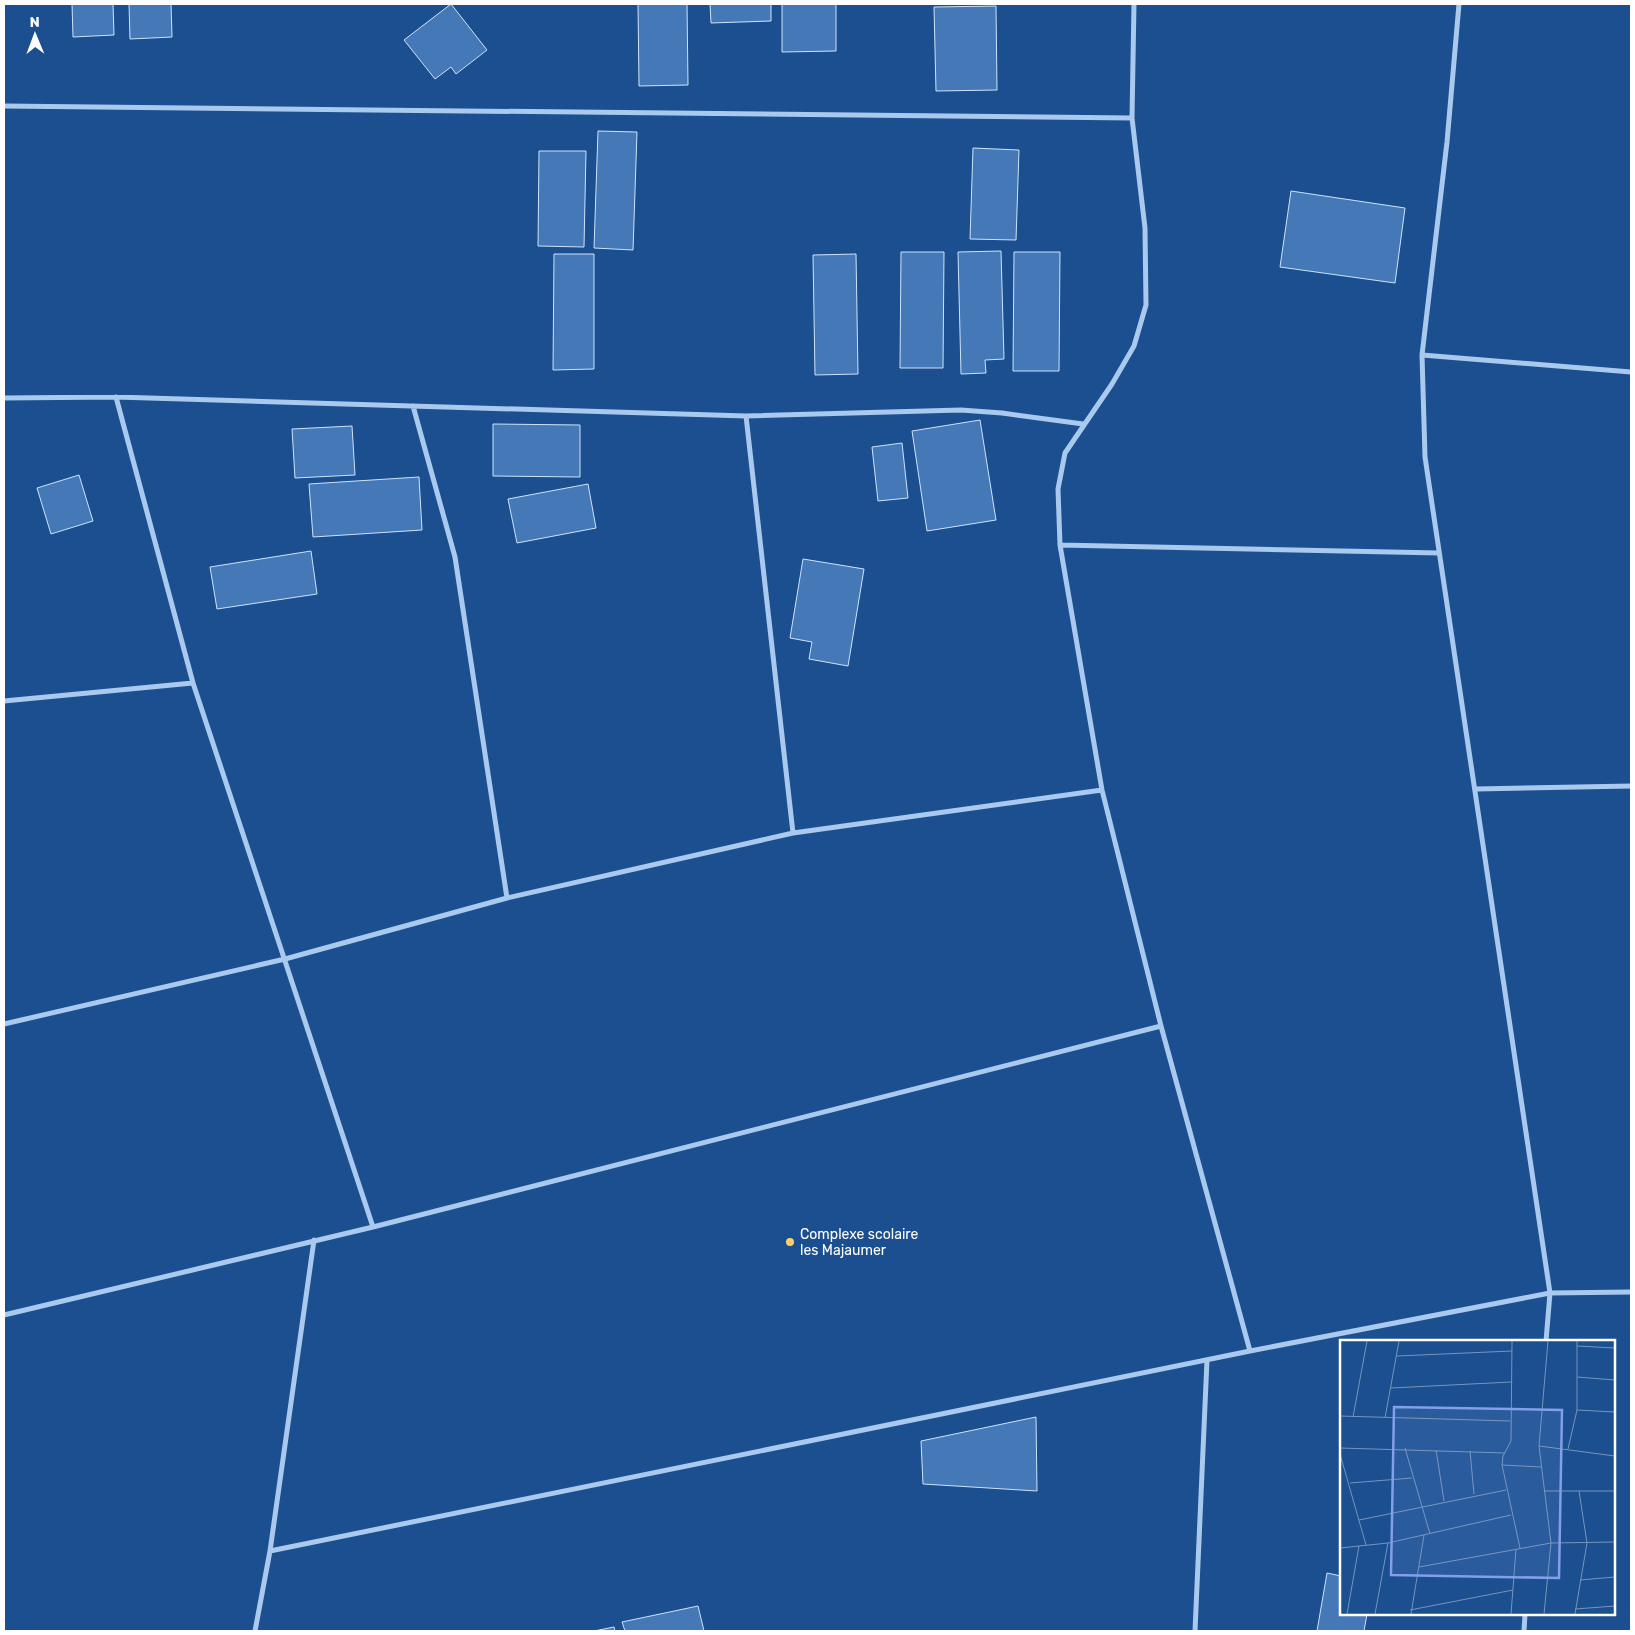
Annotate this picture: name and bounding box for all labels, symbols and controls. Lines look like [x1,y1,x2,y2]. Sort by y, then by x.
north arrow [10,10,60,60]
text: N [30,14,40,31]
place label: Complexe scolaire les Majaumer [800,1226,918,1259]
marker: Complexe scolaire les Majaumer [784,1236,796,1248]
inset map [1340,1340,1615,1615]

